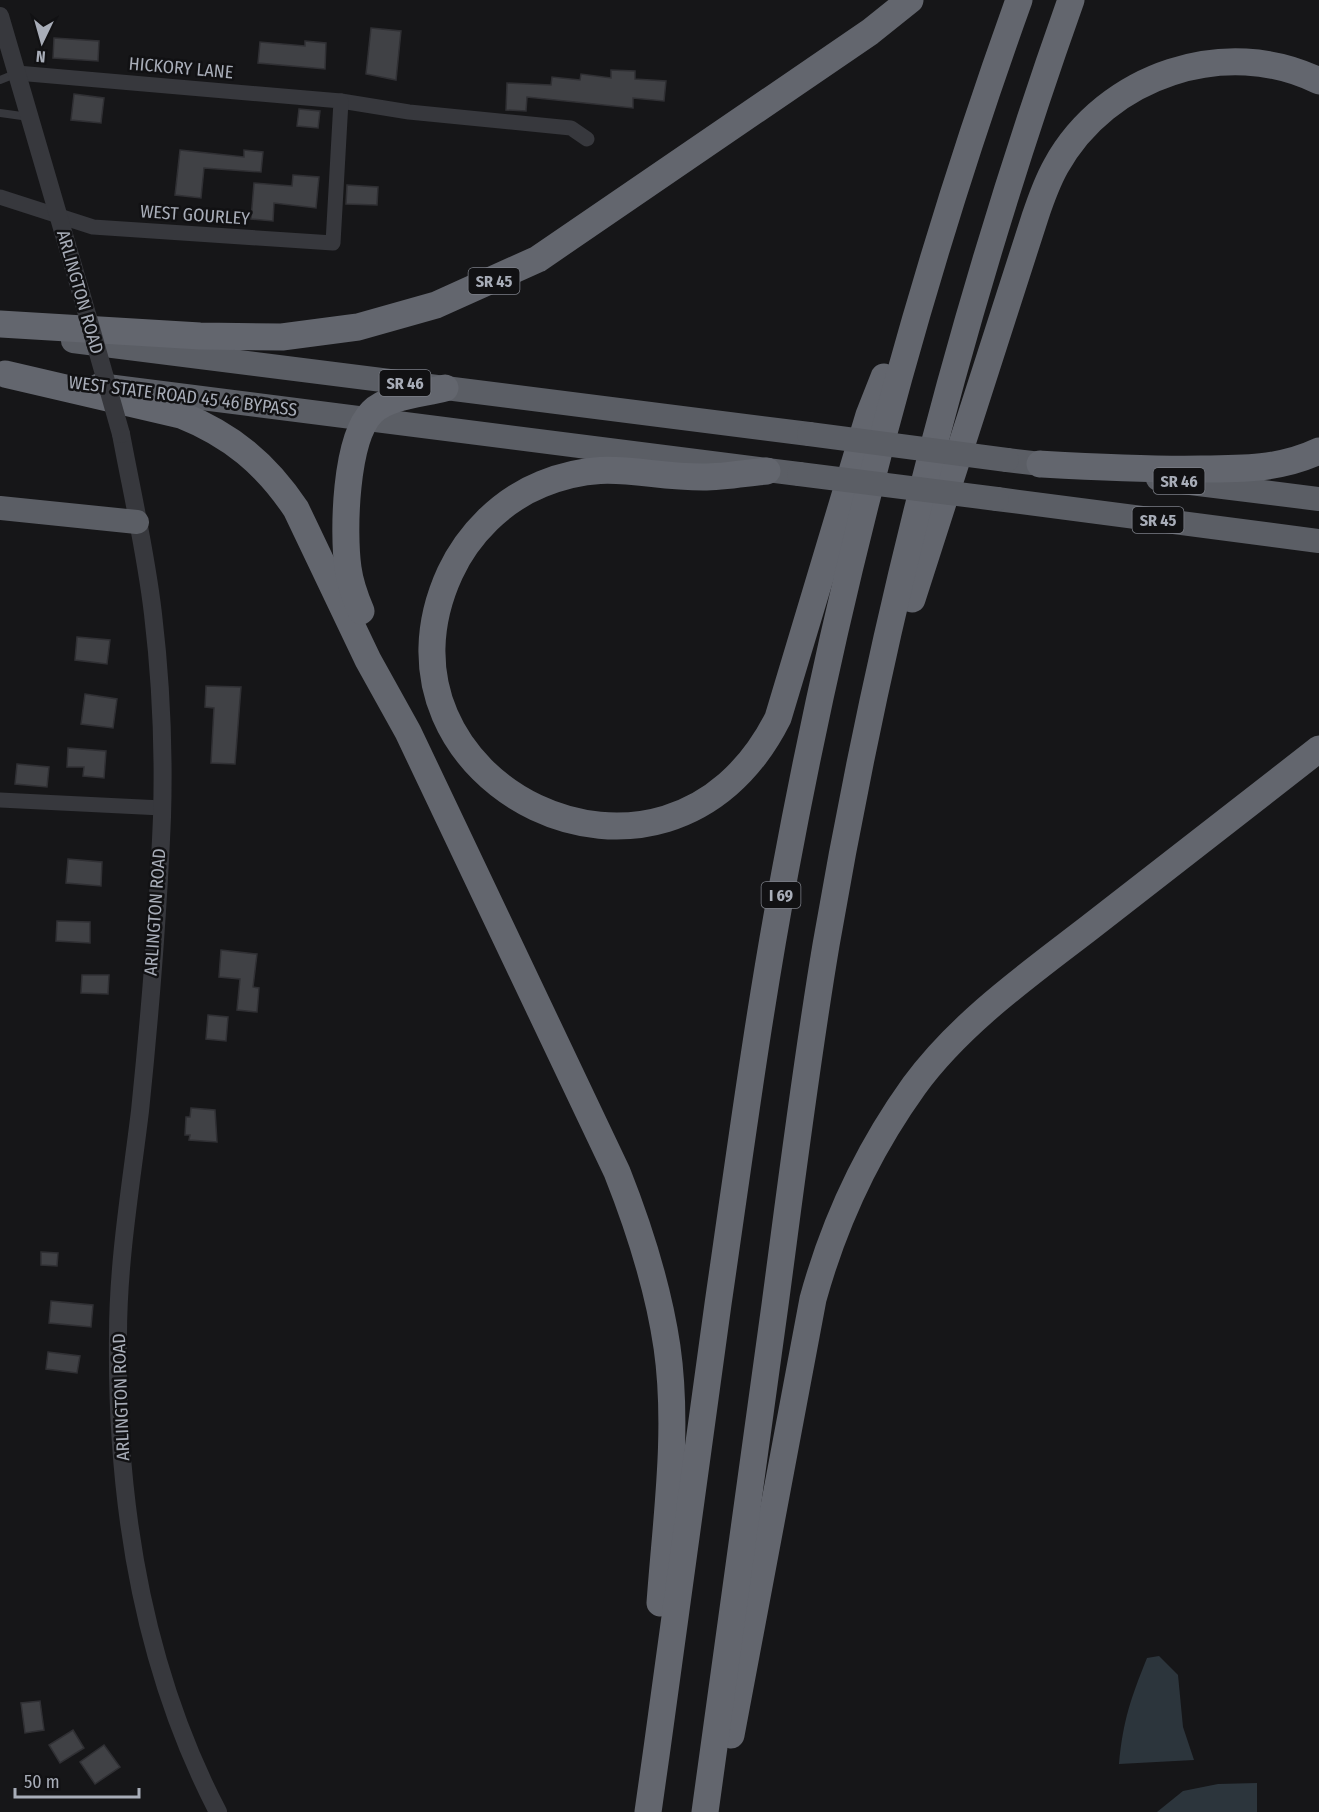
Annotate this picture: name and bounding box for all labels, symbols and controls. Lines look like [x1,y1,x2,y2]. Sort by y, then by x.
north arrow [12,12,72,72]
text: N [35,47,46,66]
street label: HICKORY LANE [128,52,234,84]
street label: WEST GOURLEY [139,200,251,230]
street label: ARLINGTON ROAD [52,228,108,356]
road number: SR 45 [468,268,520,294]
road number: SR 46 [380,370,430,396]
street label: WEST STATE ROAD 45 46 BYPASS [68,371,299,421]
road number: SR 46 [1154,468,1204,494]
road number: SR 45 [1132,507,1184,533]
street label: ARLINGTON ROAD [140,848,170,976]
road number: I 69 [762,882,800,908]
street label: ARLINGTON ROAD [108,1333,134,1461]
scale bar [15,1761,140,1799]
text: 50 m [24,1771,60,1793]

